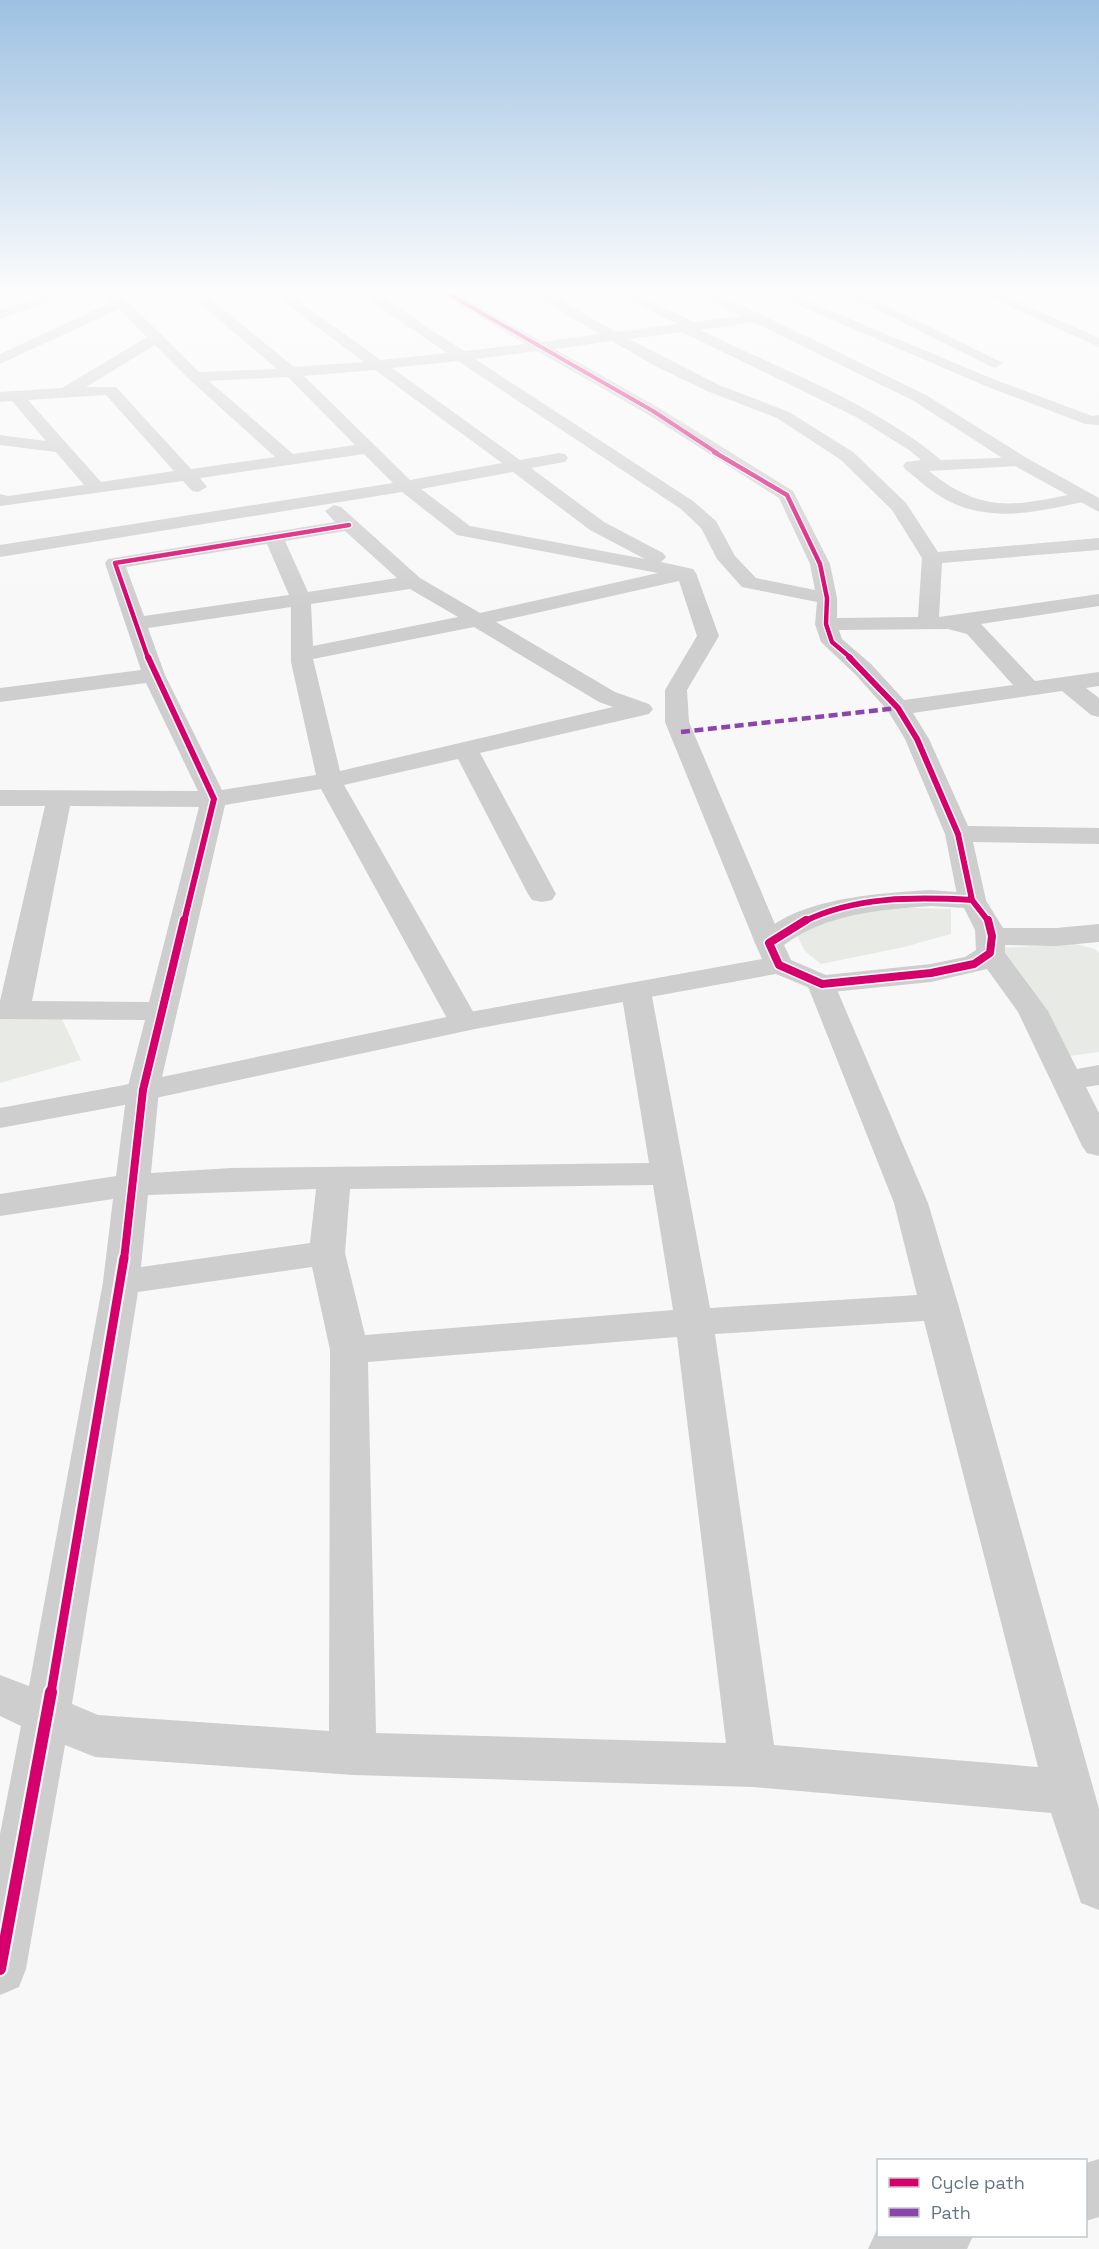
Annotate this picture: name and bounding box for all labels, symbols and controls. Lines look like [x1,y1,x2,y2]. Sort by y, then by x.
legend [877,2159,1087,2237]
text: Cycle path [931,2171,1025,2194]
text: Path [931,2201,971,2224]

